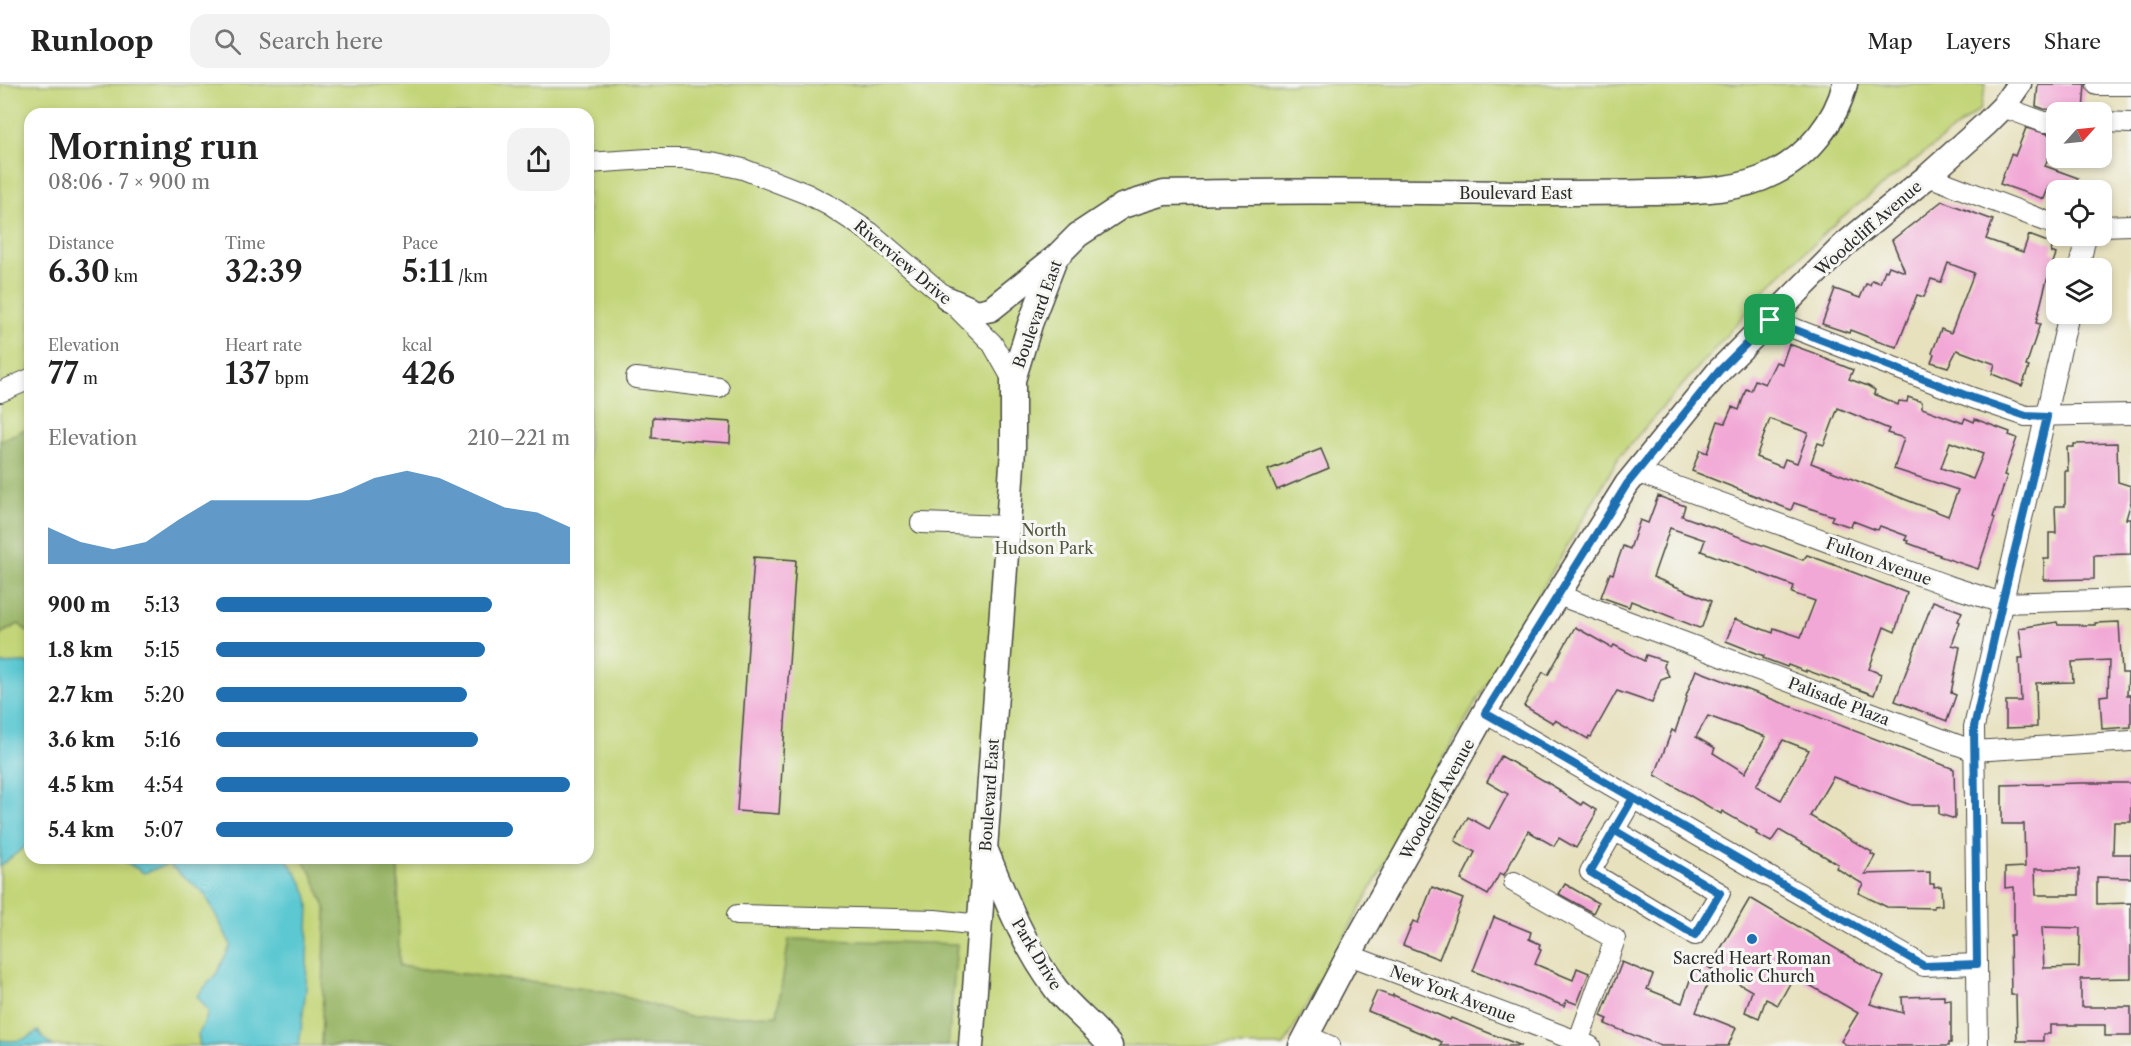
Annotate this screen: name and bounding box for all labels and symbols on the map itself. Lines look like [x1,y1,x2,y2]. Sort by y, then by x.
north arrow [2046,102,2112,168]
street label: Woodcliff Avenue [1810,176,1926,281]
street label: Boulevard East [1459,183,1573,203]
street label: Riverview Drive [850,215,956,309]
street label: Boulevard East [1008,257,1066,371]
pin [1744,294,1795,345]
park label: North Hudson Park [995,520,1094,558]
street label: Fulton Avenue [1823,533,1935,589]
street label: Palisade Plaza [1785,672,1893,730]
street label: Woodcliff Avenue [1395,735,1479,864]
street label: Boulevard East [975,737,1003,852]
street label: Park Drive [1008,914,1066,994]
marker: Sacred Heart Roman Catholic Church [1745,932,1759,946]
place label: Sacred Heart Roman Catholic Church [1673,948,1831,986]
street label: New York Avenue [1387,961,1519,1027]

